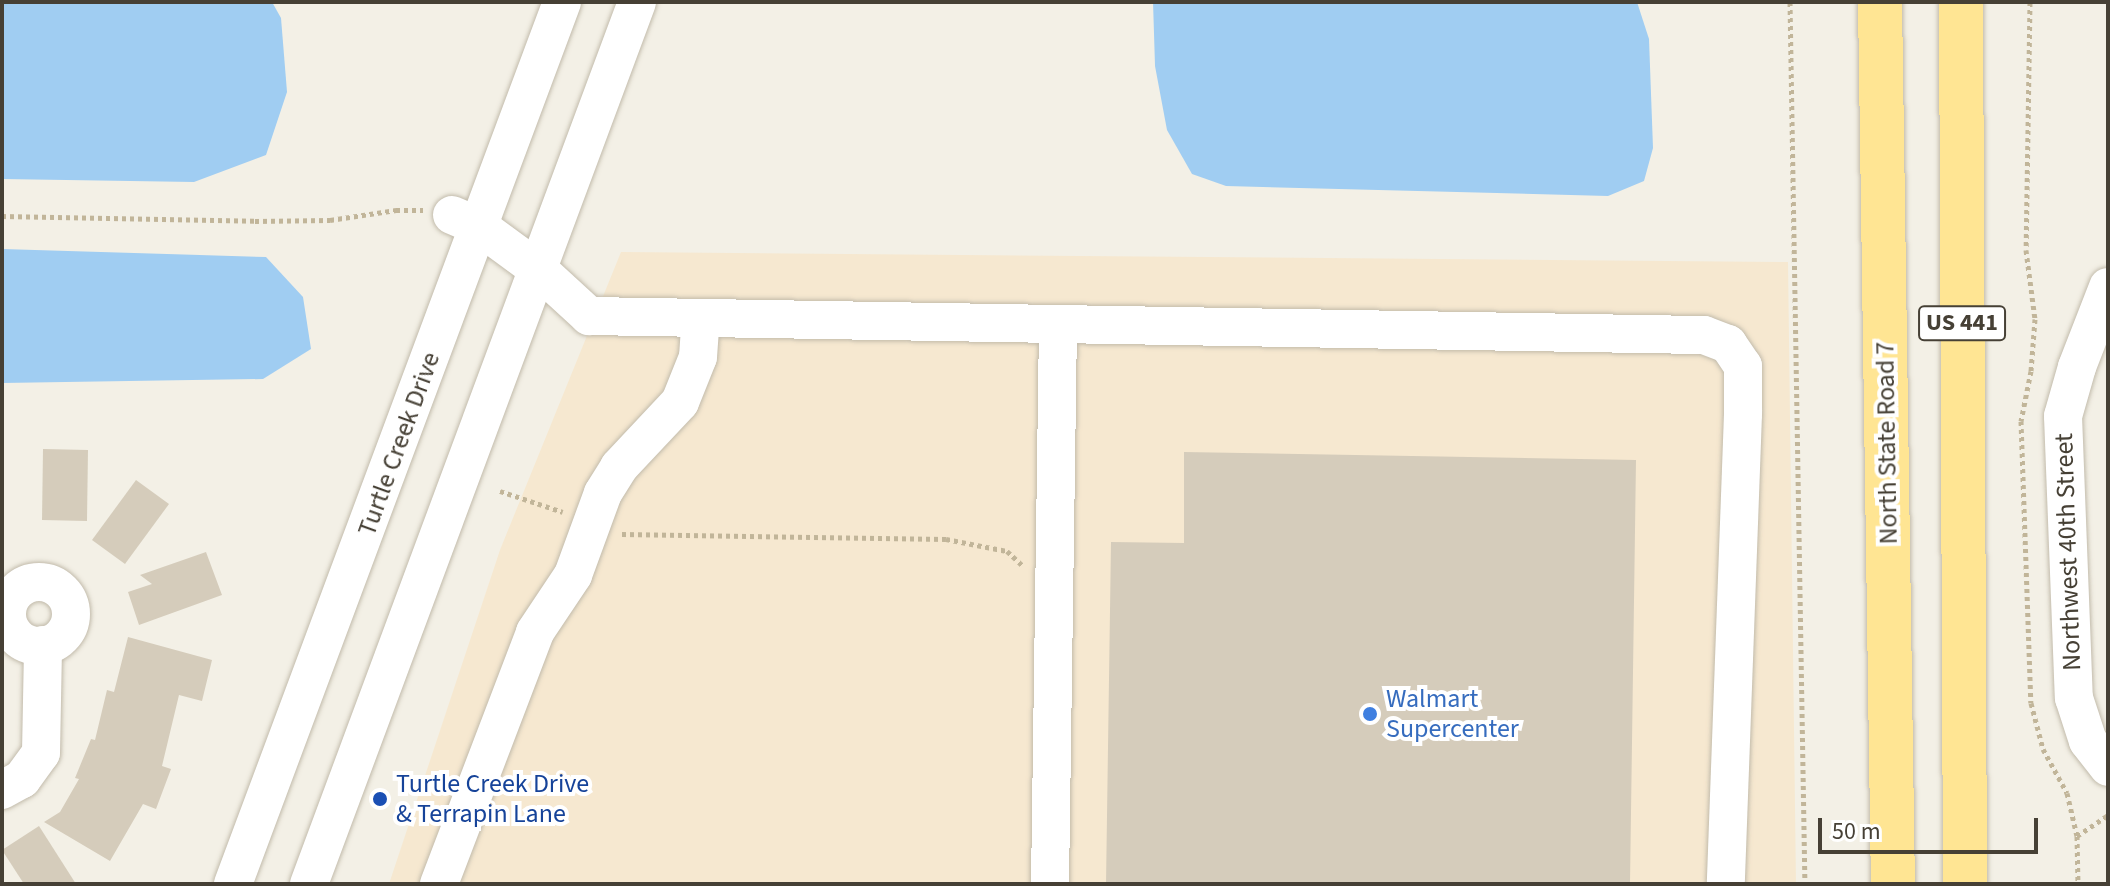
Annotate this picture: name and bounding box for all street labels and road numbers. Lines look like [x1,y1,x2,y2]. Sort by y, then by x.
road number: US 441 [1918,303,2006,343]
street label: North State Road 7 [1870,341,1904,545]
street label: Turtle Creek Drive [351,348,447,540]
street label: Northwest 40th Street [2048,433,2088,671]

